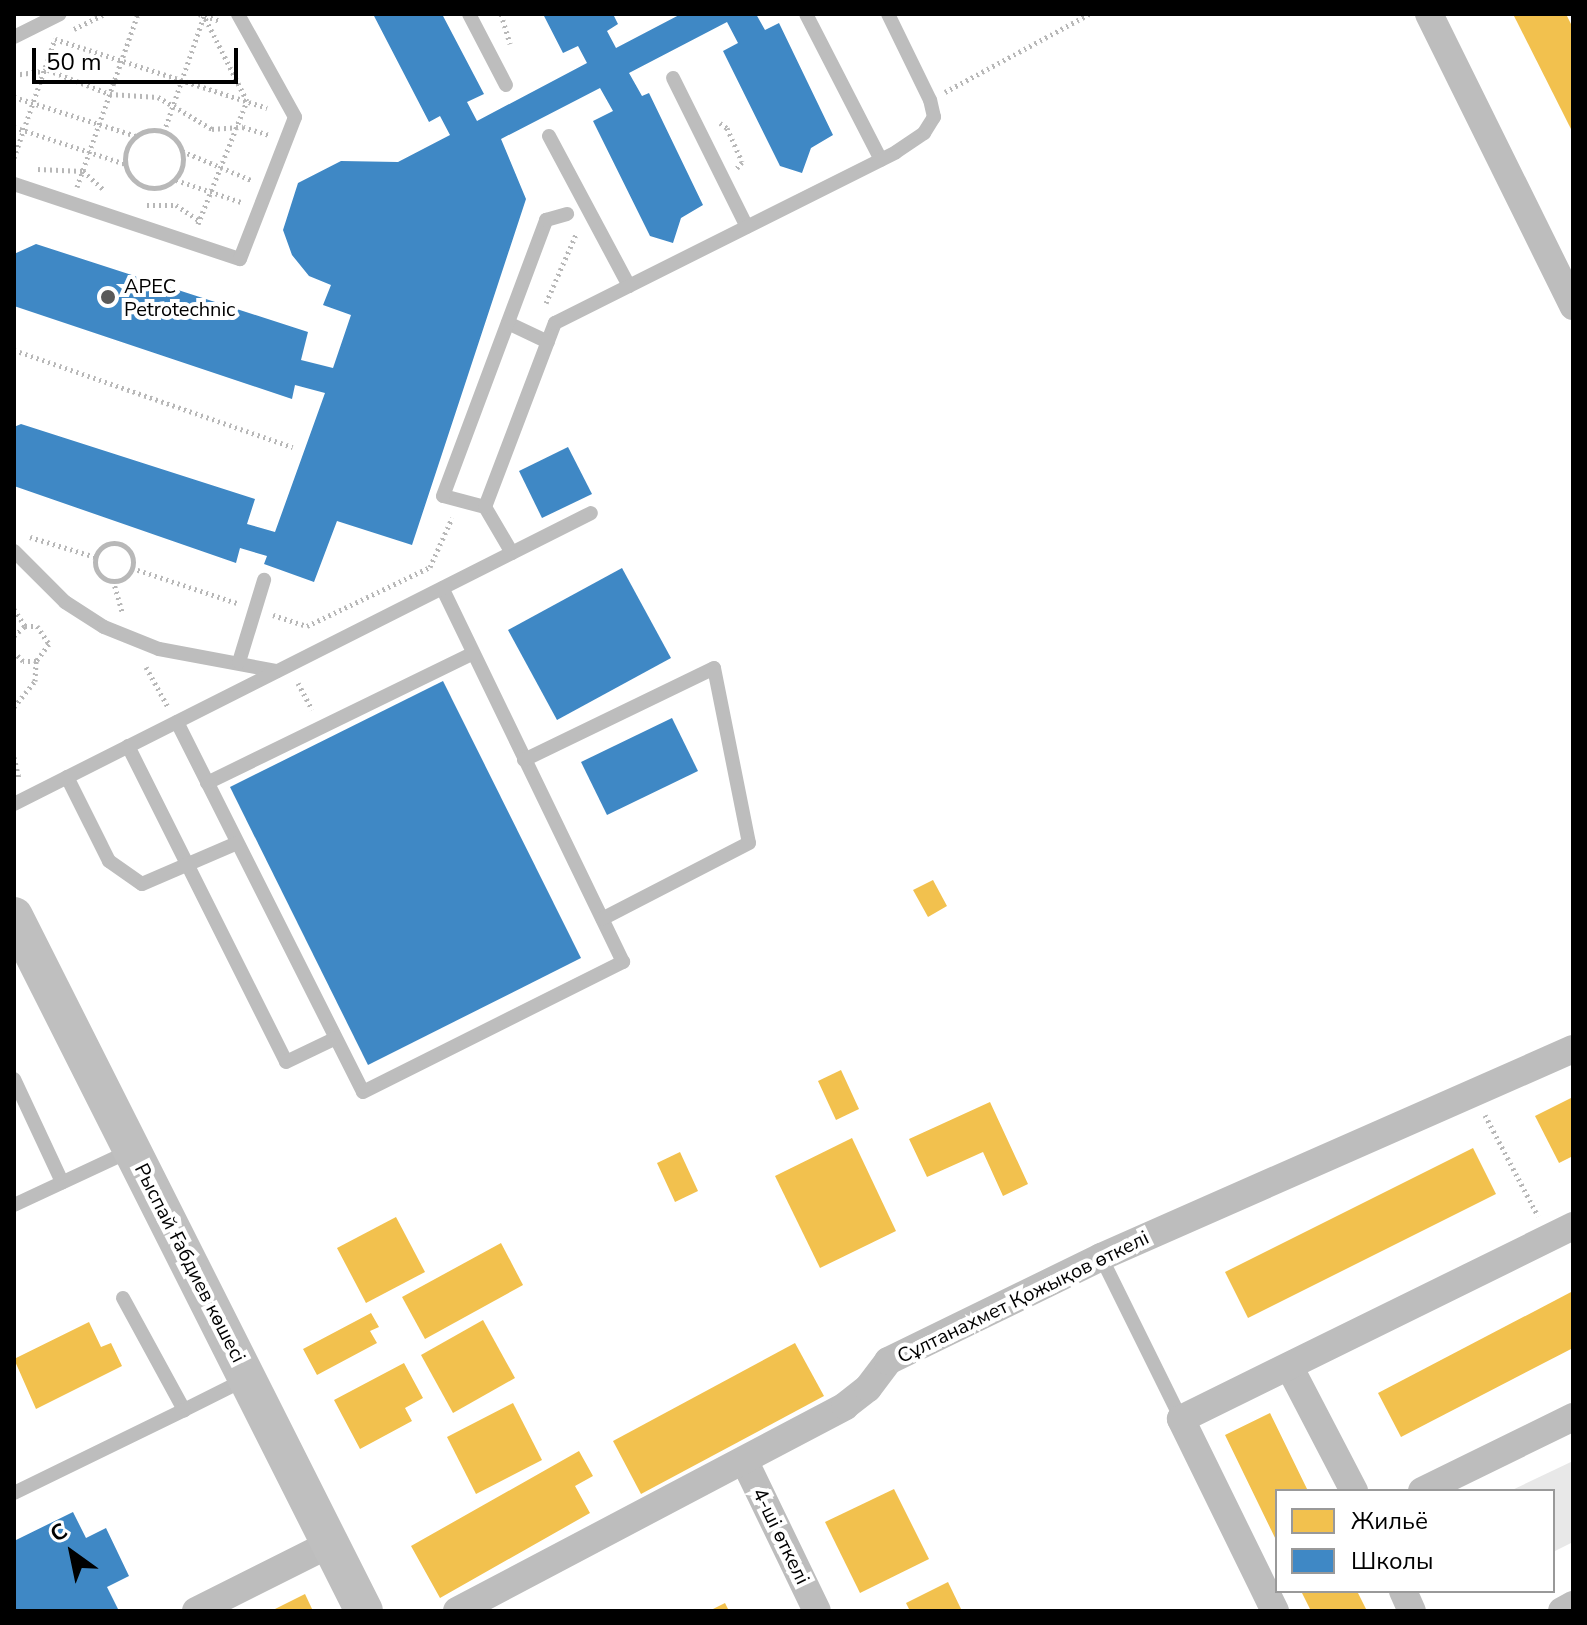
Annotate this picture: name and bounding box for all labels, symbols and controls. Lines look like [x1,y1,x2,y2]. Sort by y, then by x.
scale bar [36,32,242,82]
text: 50 m [46,46,102,78]
place label: APEC Petrotechnic [124,274,235,321]
marker: APEC Petrotechnic [99,288,117,306]
street label: Рыспай Ғабдиев көшесі [129,1159,251,1367]
street label: Сұлтанахмет Қожықов өткелі [893,1226,1153,1368]
street label: 4-ші өткелі [747,1484,815,1588]
legend [1275,1489,1555,1593]
text: Жильё [1351,1505,1428,1537]
north arrow [32,1513,112,1593]
text: С [44,1516,73,1550]
text: Школы [1351,1545,1434,1577]

